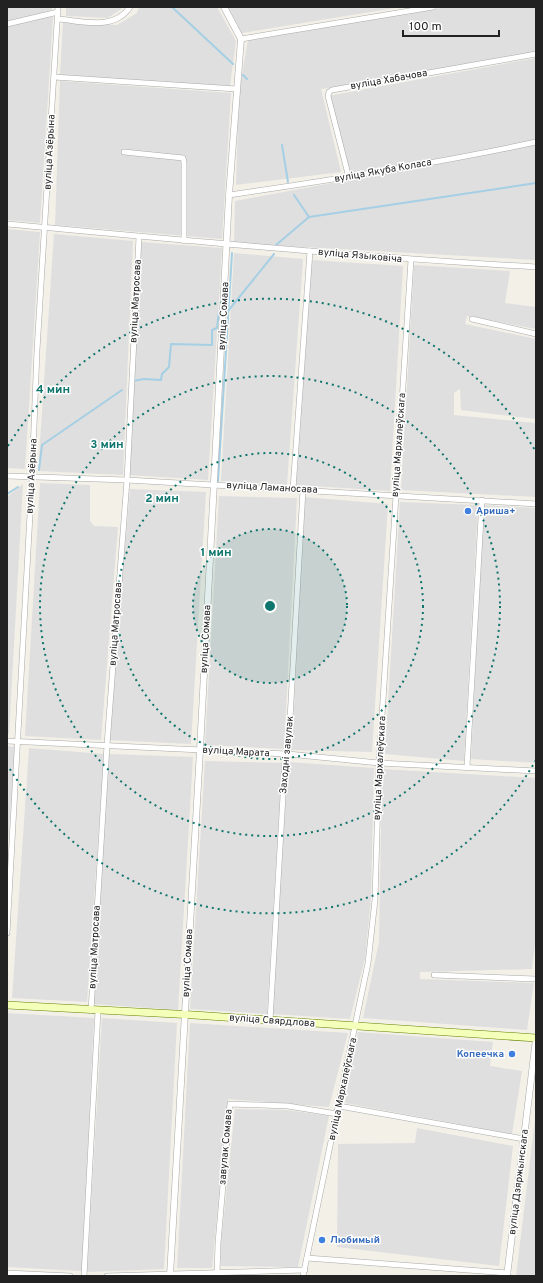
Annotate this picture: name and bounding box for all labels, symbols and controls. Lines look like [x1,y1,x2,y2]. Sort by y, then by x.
scale bar [403,12,499,38]
text: 100 m [409,19,442,35]
street label: вуліца Хабачова [350,67,428,93]
street label: вуліца Азёрына [42,114,58,190]
street label: вуліца Якуба Коласа [333,156,433,186]
street label: вуліца Языковіча [318,246,402,266]
street label: вуліца Матросава [127,259,145,343]
street label: вуліца Сомава [216,281,232,351]
text: 4 мин [36,382,70,398]
street label: вуліца Мархалеўскага [389,392,409,498]
text: 3 мин [90,437,124,453]
street label: вуліца Азёрына [24,438,40,514]
street label: вуліца Ламаносава [226,479,318,497]
text: 2 мин [145,491,179,507]
place label: Ариша+ [476,505,516,518]
marker: Ариша+ [463,506,473,516]
text: 1 мин [200,545,232,561]
street label: вуліца Матросава [107,582,125,666]
centre of rings [263,599,277,613]
street label: вуліца Сомава [198,604,214,674]
street label: Заходні завулак [277,715,297,795]
street label: вуліца Мархалеўскага [371,715,389,821]
street label: вуліца Марата [202,744,270,760]
street label: вуліца Матросава [86,905,104,989]
street label: вуліца Сомава [180,928,196,998]
street label: вуліца Свярдлова [229,1012,315,1030]
street label: вуліца Мархалеўскага [326,1036,360,1142]
place label: Копеечка [457,1048,504,1061]
marker: Копеечка [507,1049,517,1059]
street label: завулак Сомава [216,1109,236,1185]
street label: вуліца Дзяржынскага [506,1128,532,1236]
place label: Любимый [330,1234,380,1247]
marker: Любимый [317,1235,327,1245]

